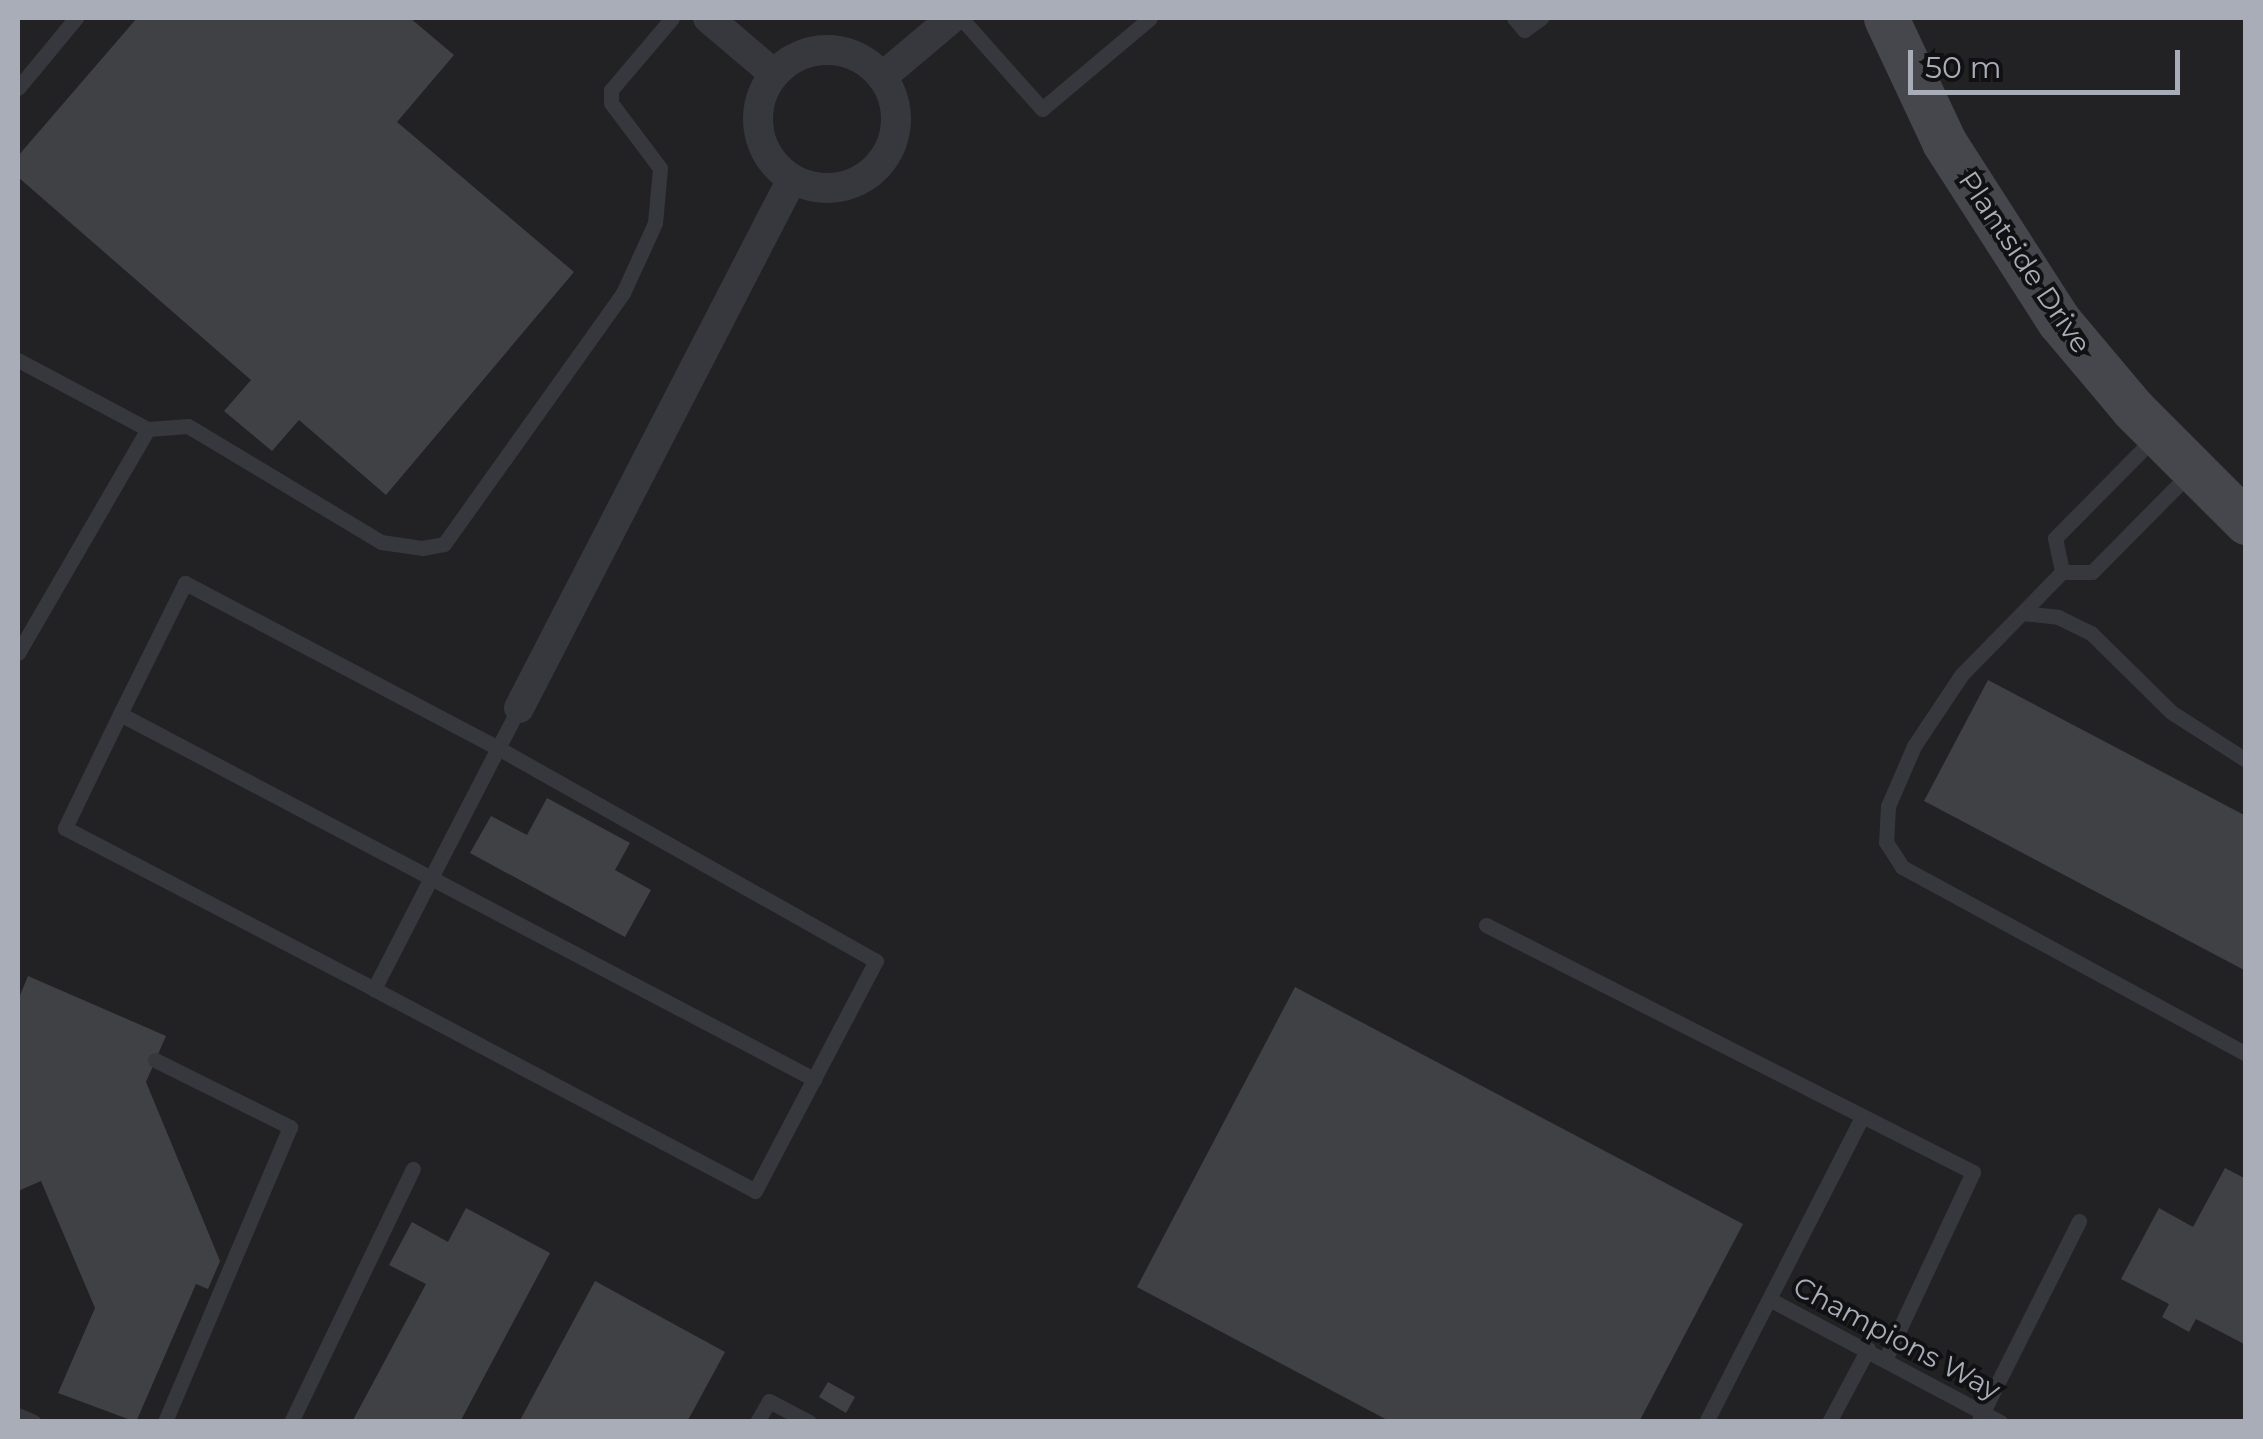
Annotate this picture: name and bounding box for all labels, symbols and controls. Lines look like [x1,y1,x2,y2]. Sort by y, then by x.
scale bar [1913,30,2186,92]
text: 50 m [1925,49,2002,86]
street label: Plantside Drive [1952,165,2098,359]
street label: Champions Way [1788,1269,2006,1407]

